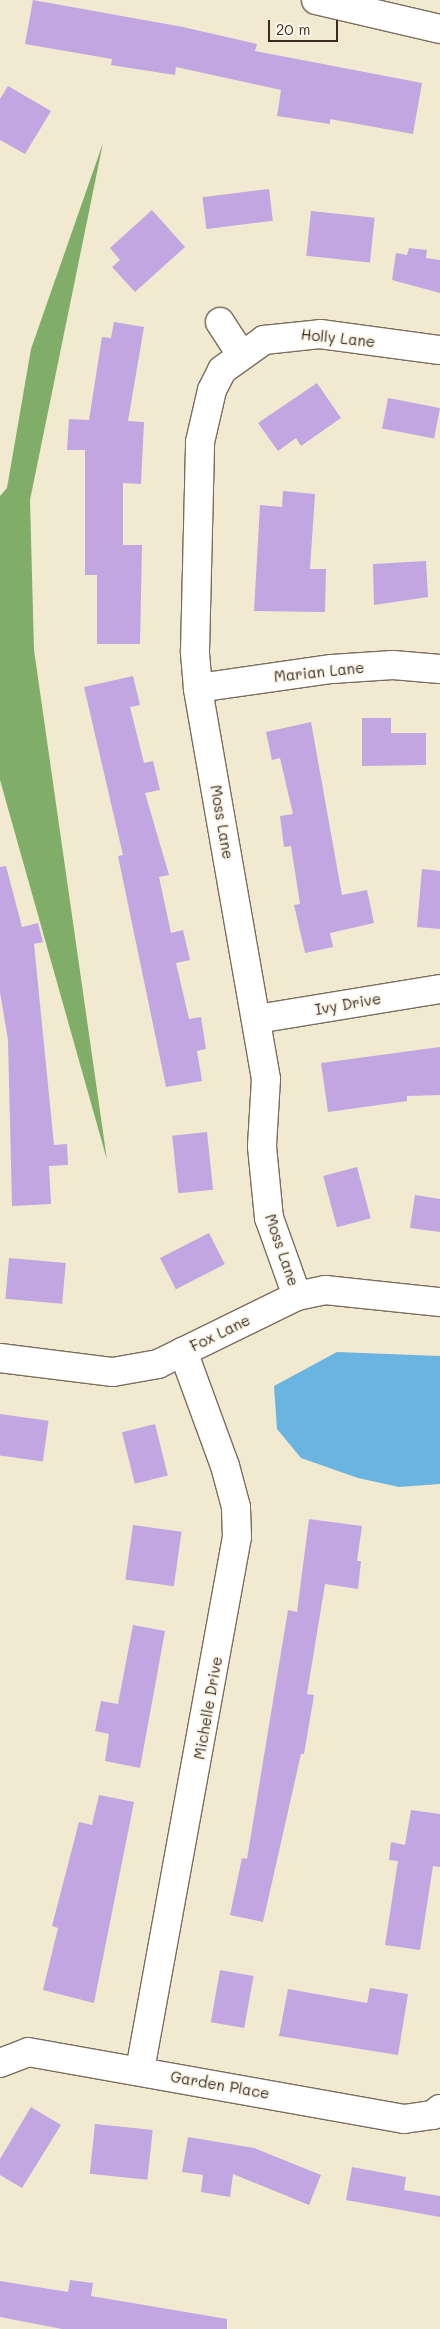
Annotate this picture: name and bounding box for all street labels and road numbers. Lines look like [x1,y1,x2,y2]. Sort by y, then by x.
street label: Holly Lane [300,325,376,351]
street label: Marian Lane [273,658,365,686]
street label: Moss Lane [207,783,237,861]
street label: Ivy Drive [314,989,382,1019]
street label: Moss Lane [261,1212,303,1288]
street label: Fox Lane [187,1311,253,1355]
street label: Michelle Drive [190,1655,226,1761]
street label: Garden Place [169,2067,271,2103]

